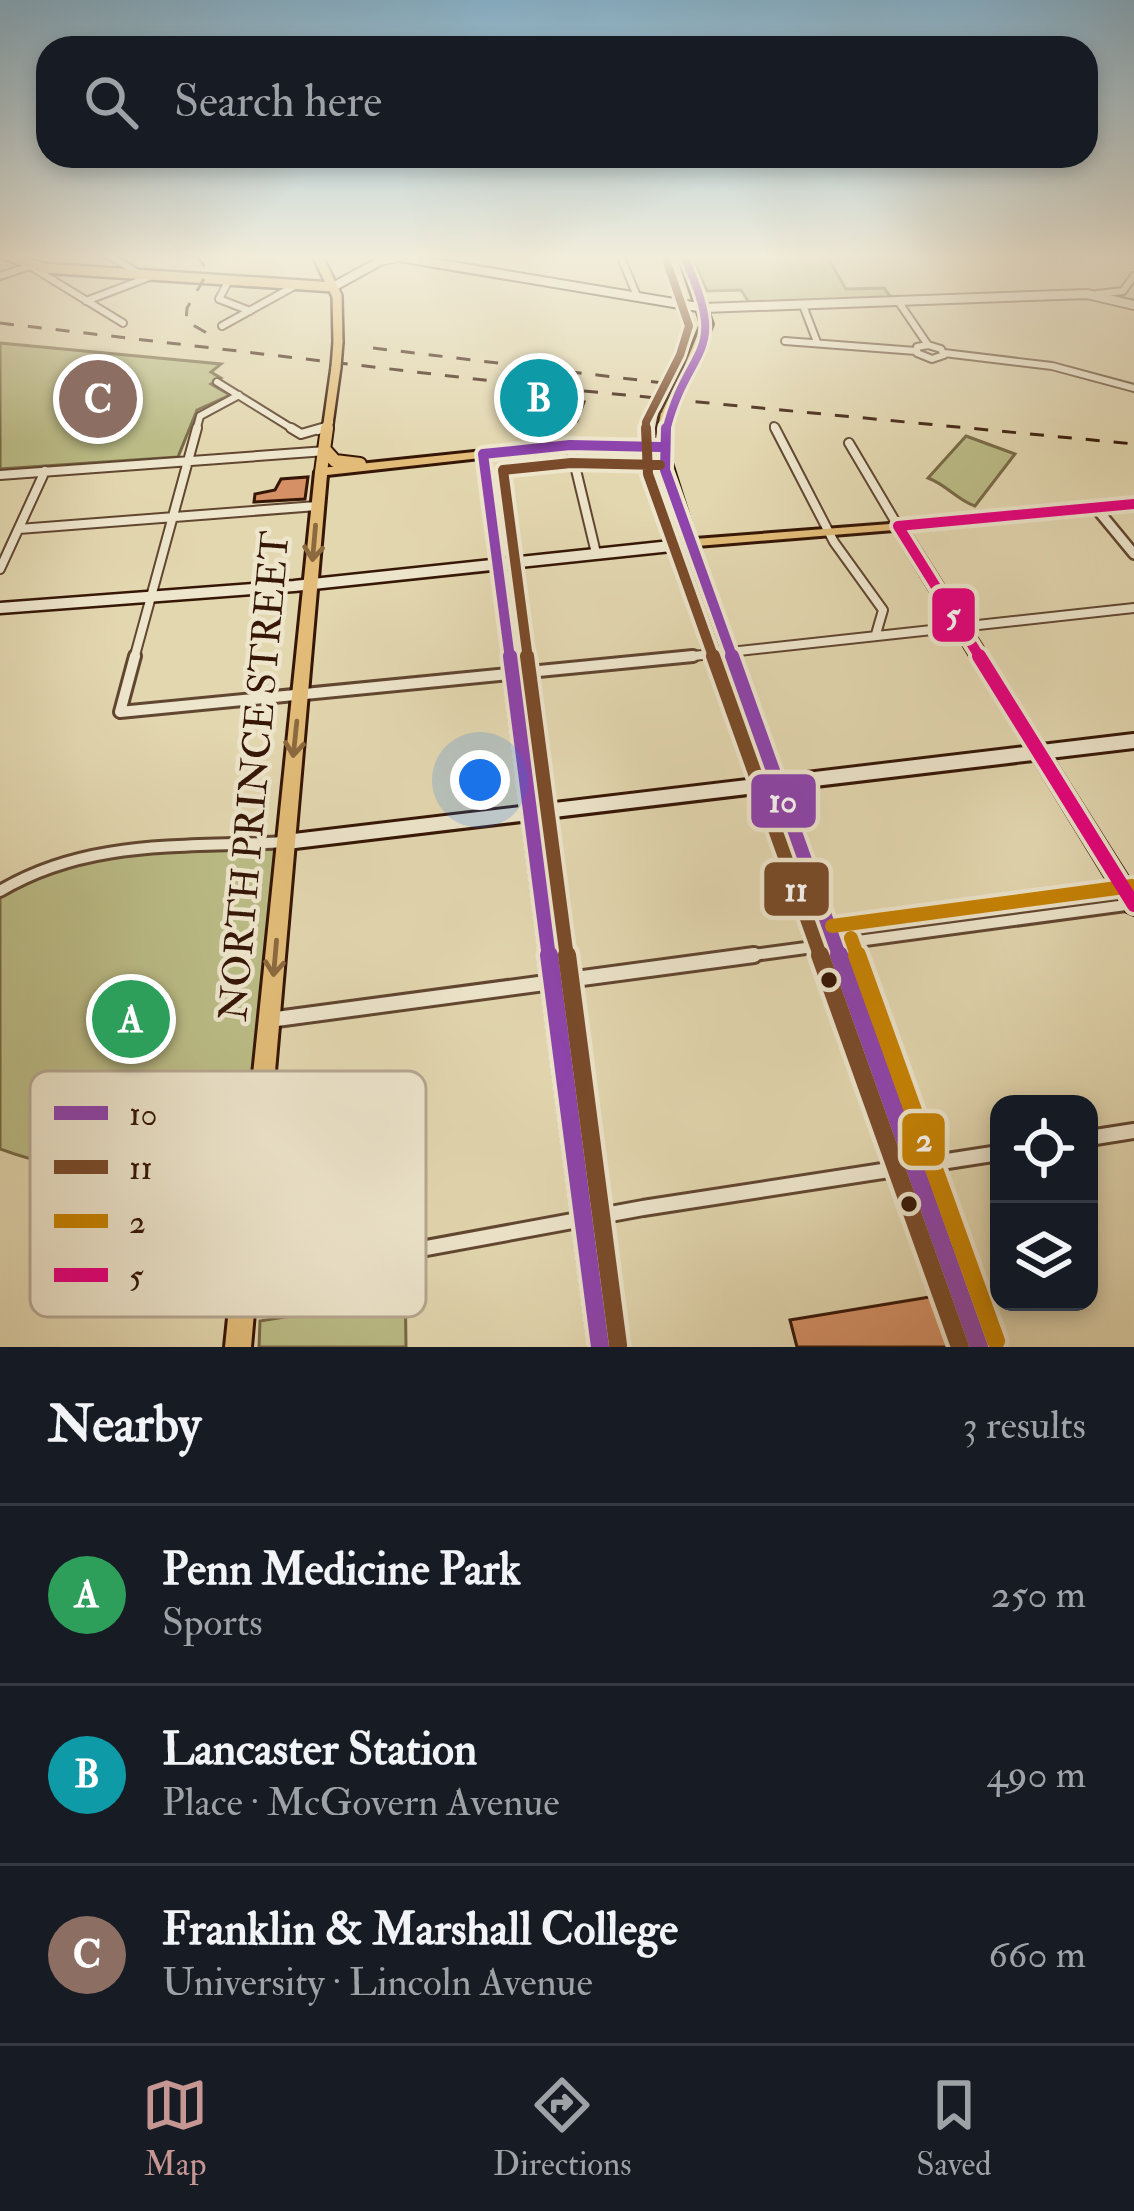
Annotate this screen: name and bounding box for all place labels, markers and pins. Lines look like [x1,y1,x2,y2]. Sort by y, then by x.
pin: B [500,353,578,443]
pin: C [59,354,137,444]
unlabelled marker [818,969,840,991]
pin: A [92,974,170,1064]
unlabelled marker [898,1193,920,1215]

